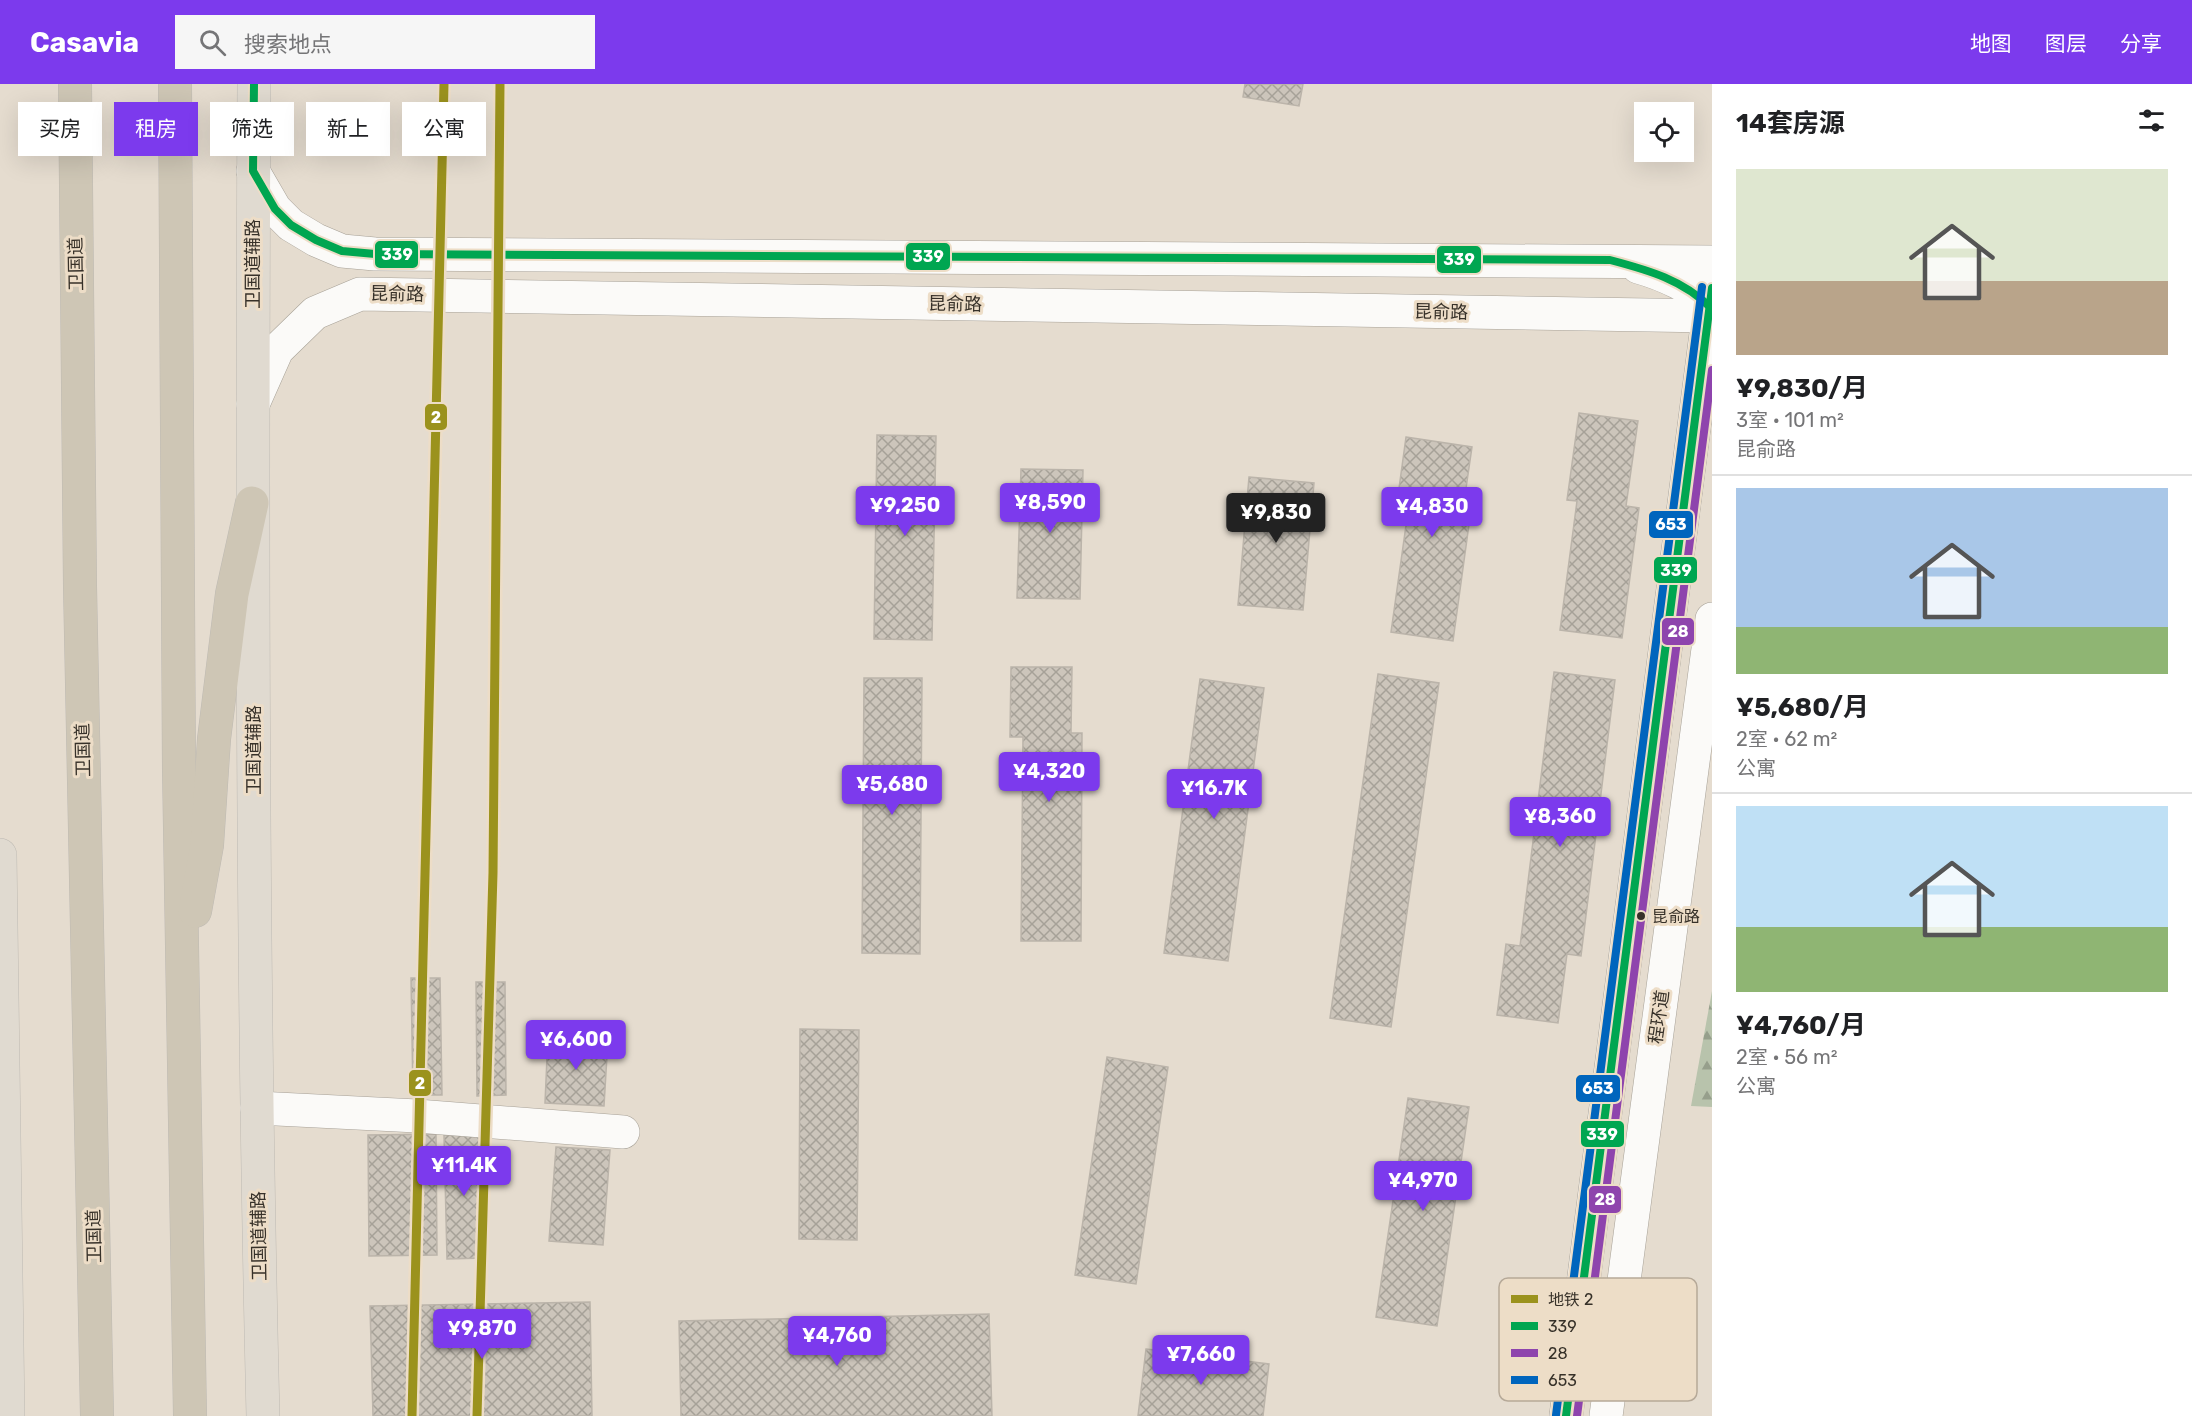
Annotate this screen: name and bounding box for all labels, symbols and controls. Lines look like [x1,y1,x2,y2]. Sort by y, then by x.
search box [175,15,595,69]
text: Casavia [30,26,139,59]
icon: search [196,26,229,59]
text: 搜索地点 [244,31,332,58]
text: 地图 [1970,31,2012,56]
text: 图层 [2045,31,2087,56]
text: 分享 [2120,31,2162,56]
chip: 买房 [18,102,102,156]
chip: 租房 [114,102,198,156]
chip: 筛选 [210,102,294,156]
chip: 新上 [306,102,390,156]
chip: 公寓 [402,102,486,156]
map controls [1634,102,1694,162]
button: locate [1634,102,1694,162]
icon: filters [2135,104,2168,137]
text: 14套房源 [1736,108,1845,139]
icon: home [1898,208,2006,316]
street label: 卫国道辅路 [242,219,264,309]
street label: 卫国道 [65,237,87,291]
line badge: 339 [374,240,419,269]
line badge: 339 [905,242,951,271]
text: 339 [381,245,413,264]
line badge: 339 [1436,245,1482,274]
text: 339 [912,247,944,266]
text: 339 [1443,250,1475,269]
street label: 昆俞路 [370,283,424,305]
street label: 昆俞路 [928,293,982,315]
street label: 昆俞路 [1414,301,1468,323]
text: ¥9,830/月 [1736,373,1868,404]
line badge: 2 [424,403,448,431]
text: 2 [431,408,441,427]
text: 3室 · 101 m² [1736,408,1844,432]
text: 昆俞路 [1736,437,1796,461]
pin: ¥8,590 [1001,483,1099,534]
pin: ¥9,250 [856,486,954,537]
pin: ¥4,830 [1383,487,1481,538]
text: ¥8,590 [1014,490,1086,514]
text: ¥9,250 [870,493,940,517]
pin: ¥9,830 [1227,493,1325,544]
text: ¥4,830 [1395,494,1469,518]
text: ¥9,830 [1240,500,1312,524]
line badge: 653 [1648,510,1694,539]
text: 653 [1655,515,1687,534]
icon: home [1898,527,2006,635]
line badge: 339 [1653,556,1698,584]
text: 339 [1660,561,1692,580]
line badge: 28 [1661,617,1695,646]
text: 28 [1667,622,1689,641]
text: ¥5,680/月 [1736,692,1869,723]
street label: 卫国道辅路 [243,705,265,795]
street label: 卫国道 [72,723,94,777]
text: 2室 · 62 m² [1736,727,1837,751]
pin: ¥4,320 [1000,752,1098,803]
text: 公寓 [1736,756,1776,780]
text: ¥4,320 [1013,759,1085,783]
pin: ¥5,680 [843,765,941,816]
pin: ¥16.7K [1165,769,1263,820]
text: ¥5,680 [856,772,928,796]
text: ¥16.7K [1181,776,1247,800]
pin: ¥8,360 [1511,797,1609,848]
text: ¥8,360 [1524,804,1596,828]
icon: home [1898,845,2006,953]
place label: 昆俞路 [1652,907,1700,926]
marker: 昆俞路 [1635,910,1647,922]
street label: 程环道 [1644,989,1674,1045]
text: ¥4,760/月 [1736,1010,1866,1041]
pin: ¥6,600 [527,1020,625,1071]
text: ¥6,600 [540,1027,612,1051]
text: 2室 · 56 m² [1736,1045,1838,1069]
line badge: 2 [408,1069,432,1097]
text: 2 [415,1074,425,1093]
line badge: 653 [1575,1074,1621,1103]
text: 公寓 [1736,1074,1776,1098]
text: 653 [1582,1079,1614,1098]
line badge: 339 [1580,1120,1625,1148]
text: 339 [1586,1125,1618,1144]
pin: ¥11.4K [415,1146,513,1197]
text: ¥11.4K [431,1153,497,1177]
pin: ¥4,970 [1374,1161,1472,1212]
text: ¥4,970 [1388,1168,1458,1192]
line badge: 28 [1588,1185,1622,1214]
text: 28 [1594,1190,1616,1209]
street label: 卫国道辅路 [247,1191,271,1281]
street label: 卫国道 [83,1209,105,1263]
legend [1499,1278,1697,1401]
text: 地铁 2 [1548,1290,1593,1309]
pin: ¥9,870 [433,1309,531,1360]
text: ¥9,870 [447,1316,517,1340]
pin: ¥4,760 [788,1316,886,1367]
text: 339 [1548,1317,1577,1336]
text: ¥4,760 [802,1323,872,1347]
pin: ¥7,660 [1152,1335,1250,1386]
text: ¥7,660 [1166,1342,1236,1366]
text: 28 [1548,1344,1568,1363]
text: 653 [1548,1371,1577,1390]

